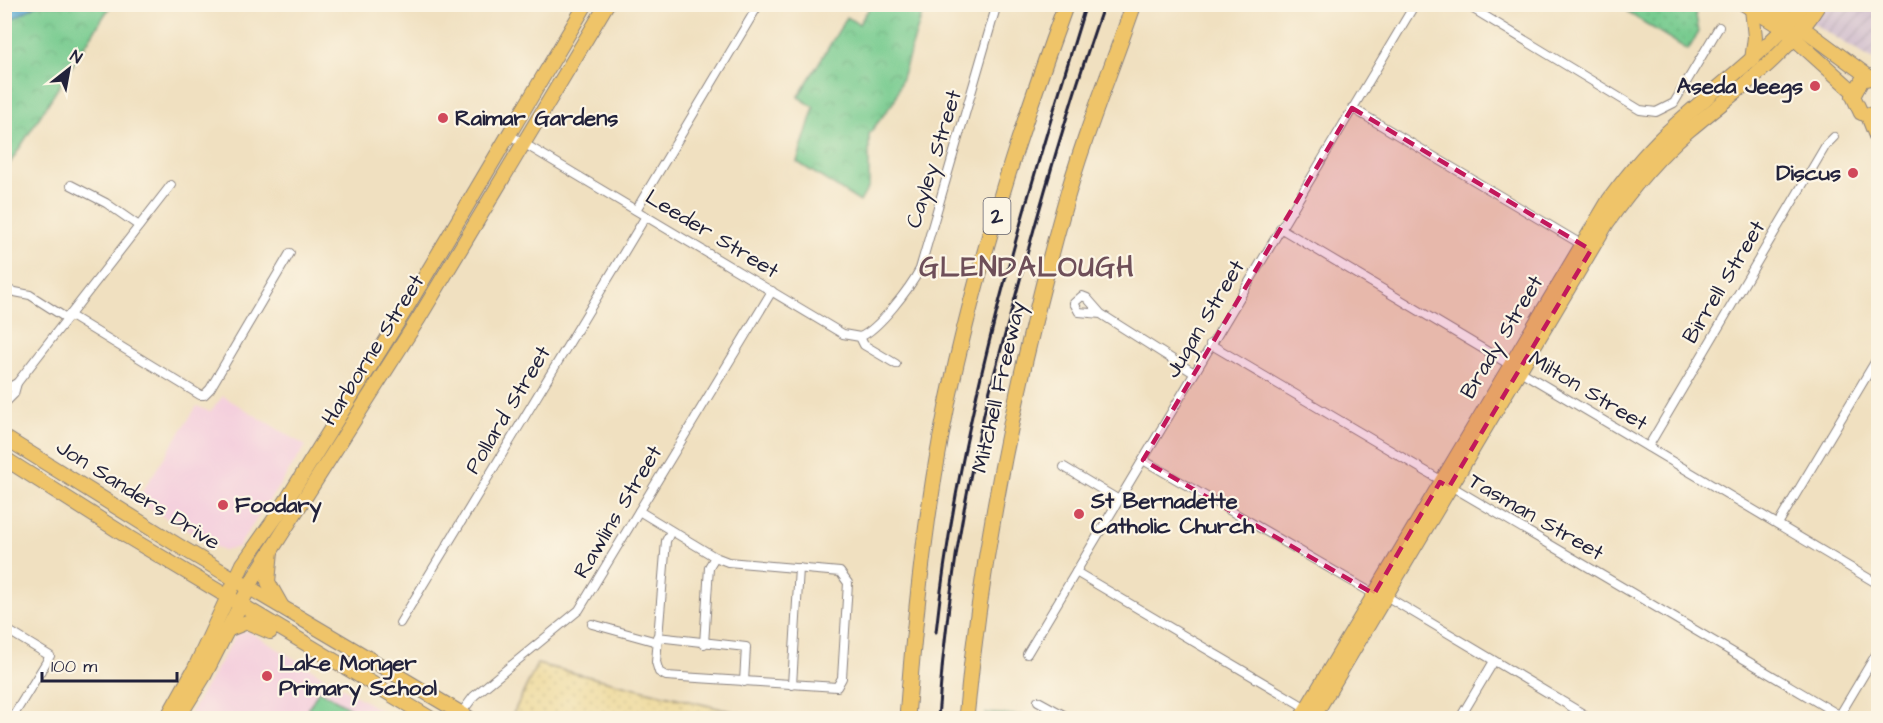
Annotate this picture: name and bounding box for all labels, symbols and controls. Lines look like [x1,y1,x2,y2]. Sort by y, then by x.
north arrow [39,39,99,99]
text: N [66,45,86,69]
place label: Aseda Jeegs [1677,71,1803,103]
marker: Aseda Jeegs [1808,79,1822,93]
street label: Cayley Street [898,86,971,232]
place label: Raimar Gardens [455,103,618,134]
marker: Raimar Gardens [436,111,450,125]
place label: Discus [1776,158,1841,189]
marker: Discus [1846,166,1860,180]
street label: Leeder Street [639,182,785,286]
road number: 2 [984,198,1010,234]
street label: Birrell Street [1675,214,1773,349]
district label: GLENDALOUGH [919,248,1135,287]
street label: Jugan Street [1157,254,1253,385]
street label: Harborne Street [314,268,432,432]
street label: Brady Street [1453,269,1552,405]
street label: Mitchell Freeway [964,298,1035,476]
street label: Pollard Street [457,340,559,480]
street label: Milton Street [1523,343,1653,439]
street label: Jon Sanders Drive [50,432,226,558]
street label: Rawlins Street [566,440,670,584]
street label: Tasman Street [1462,466,1610,568]
place label: St Bernadette Catholic Church [1090,486,1255,542]
place label: Foodary [235,490,323,523]
marker: Foodary [216,498,230,512]
marker: St Bernadette Catholic Church [1072,507,1086,521]
scale bar [42,645,177,683]
place label: Lake Monger Primary School [279,648,438,706]
text: 100 m [51,654,97,679]
marker: Lake Monger Primary School [260,669,274,683]

